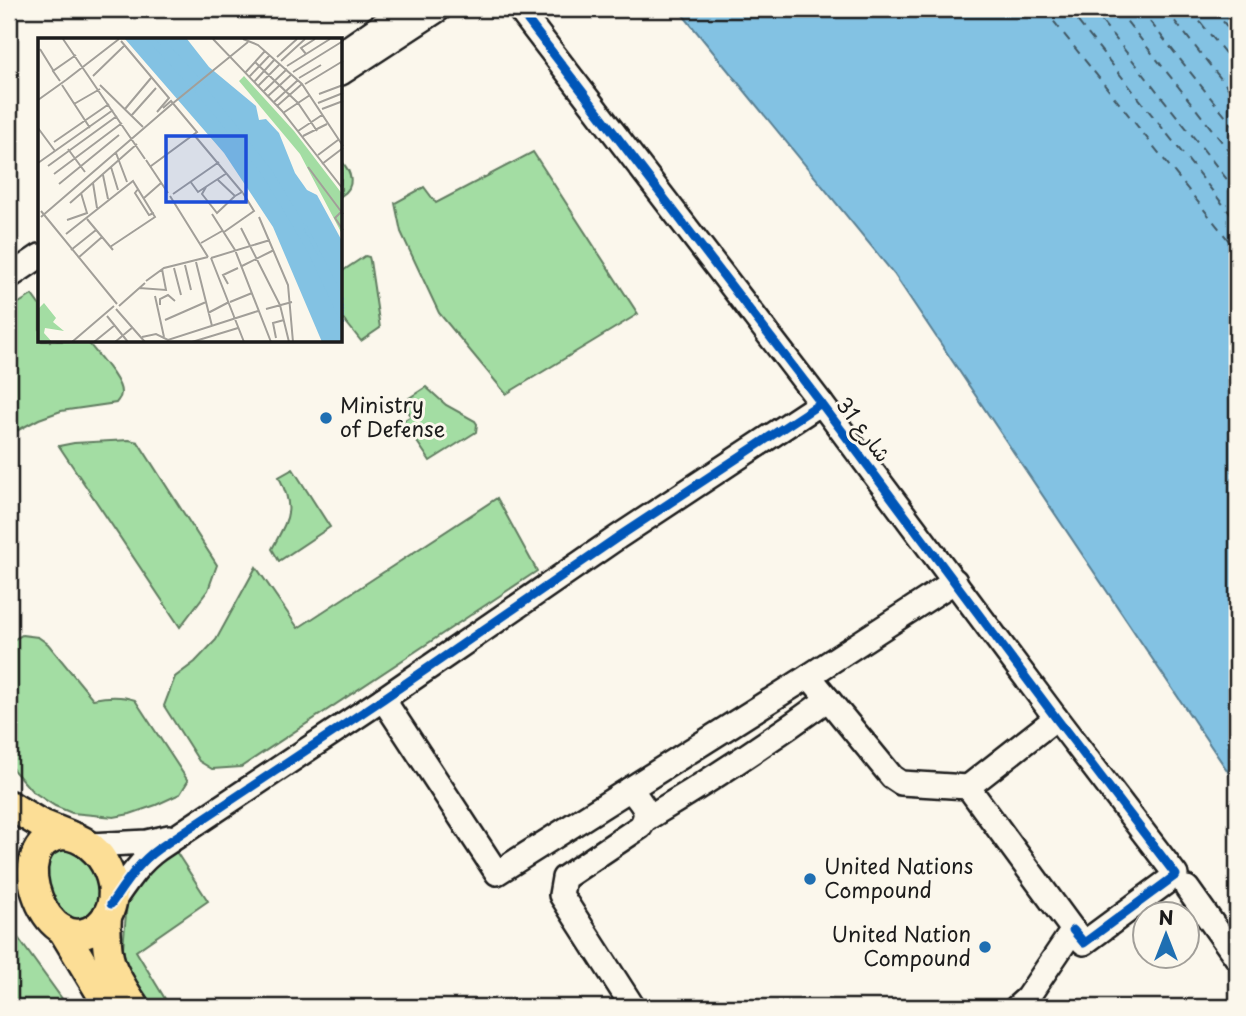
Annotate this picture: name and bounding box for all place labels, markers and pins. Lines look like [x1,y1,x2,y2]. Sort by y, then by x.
place label: Ministry of Defense [340,388,445,444]
marker: Ministry of Defense [318,410,334,426]
place label: United Nations Compound [824,849,973,905]
marker: United Nations Compound [802,871,818,887]
place label: United Nation Compound [831,917,971,973]
marker: United Nation Compound [977,939,993,955]

